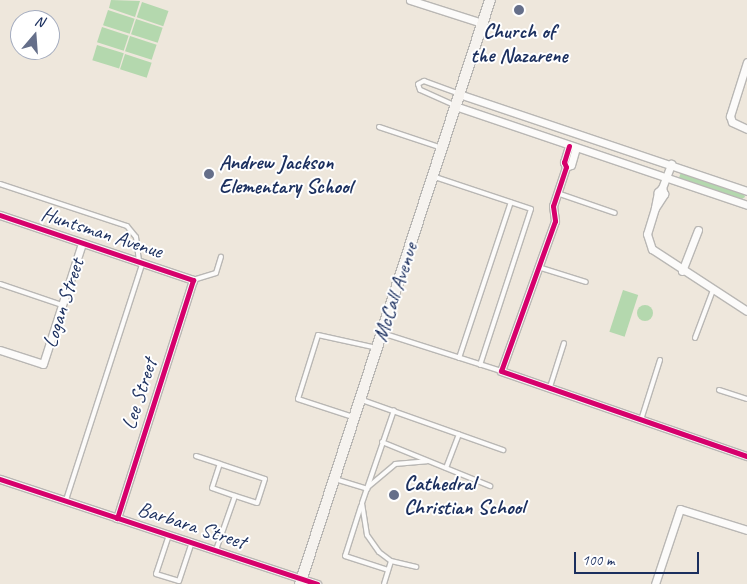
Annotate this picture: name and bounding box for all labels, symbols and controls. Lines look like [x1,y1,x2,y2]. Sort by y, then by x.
marker: Church of the Nazarene [513,4,525,16]
north arrow [10,10,60,60]
text: N [33,12,46,31]
place label: Church of the Nazarene [470,18,568,68]
place label: Andrew Jackson Elementary School [219,149,352,199]
marker: Andrew Jackson Elementary School [203,168,215,180]
street label: Huntsman Avenue [38,201,166,263]
street label: McCall Avenue [367,239,423,345]
street label: Logan Street [37,255,89,351]
street label: Lee Street [116,355,162,433]
place label: Cathedral Christian School [404,470,524,520]
marker: Cathedral Christian School [388,489,400,501]
street label: Barbara Street [135,496,249,554]
scale bar [577,542,702,574]
text: 100 m [582,551,614,570]

